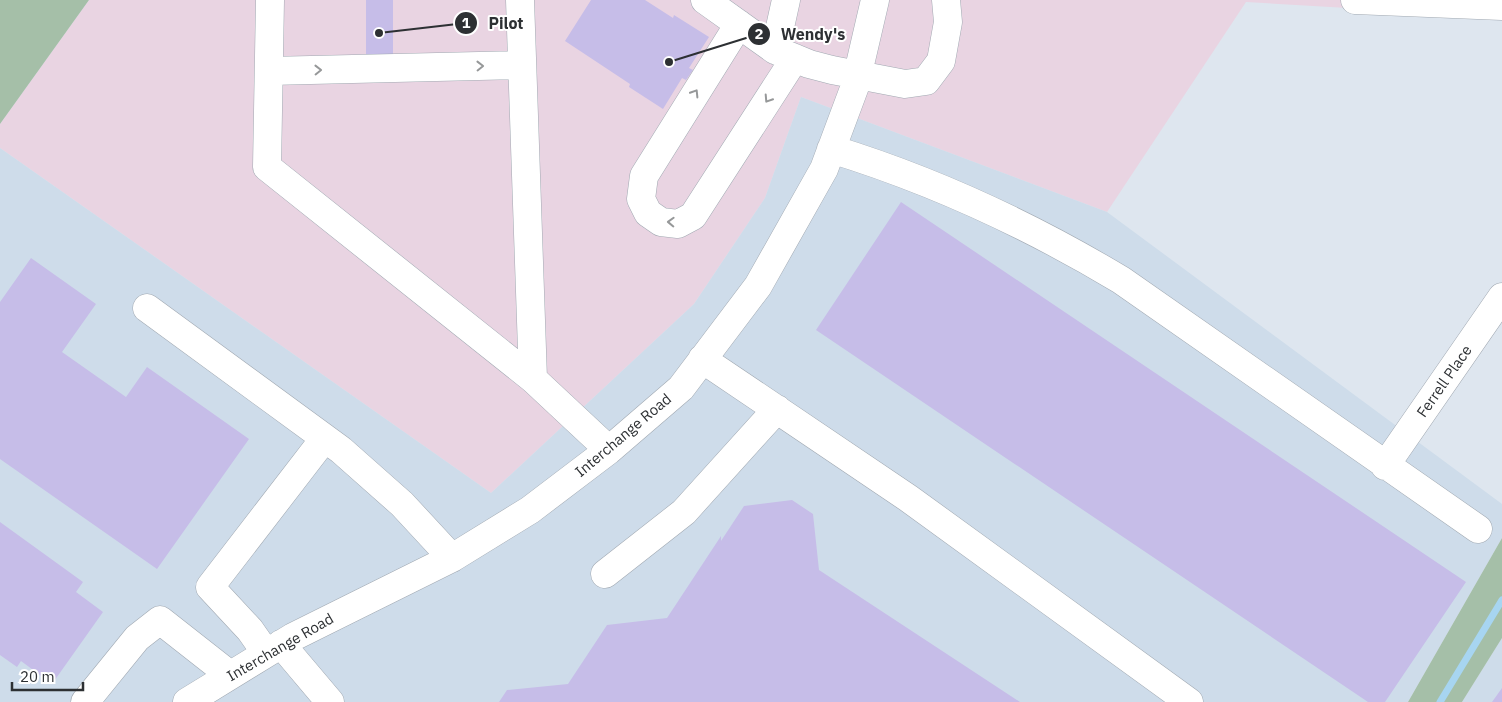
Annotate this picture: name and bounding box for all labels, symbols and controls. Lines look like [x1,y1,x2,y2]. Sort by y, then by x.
callout: Pilot [453,7,533,38]
text: 1 [461,13,471,32]
text: Pilot [489,13,523,33]
callout: Wendy's [746,19,856,50]
text: 2 [754,24,764,43]
text: Wendy's [781,24,845,44]
one-way arrow [476,61,484,71]
one-way arrow [314,65,322,75]
one-way arrow [689,90,698,99]
one-way arrow [765,94,775,103]
one-way arrow [667,217,675,228]
street label: Ferrell Place [1412,341,1476,421]
street label: Interchange Road [571,389,675,481]
street label: Interchange Road [223,609,337,685]
scale bar [12,660,84,692]
text: 20 m [20,667,55,686]

